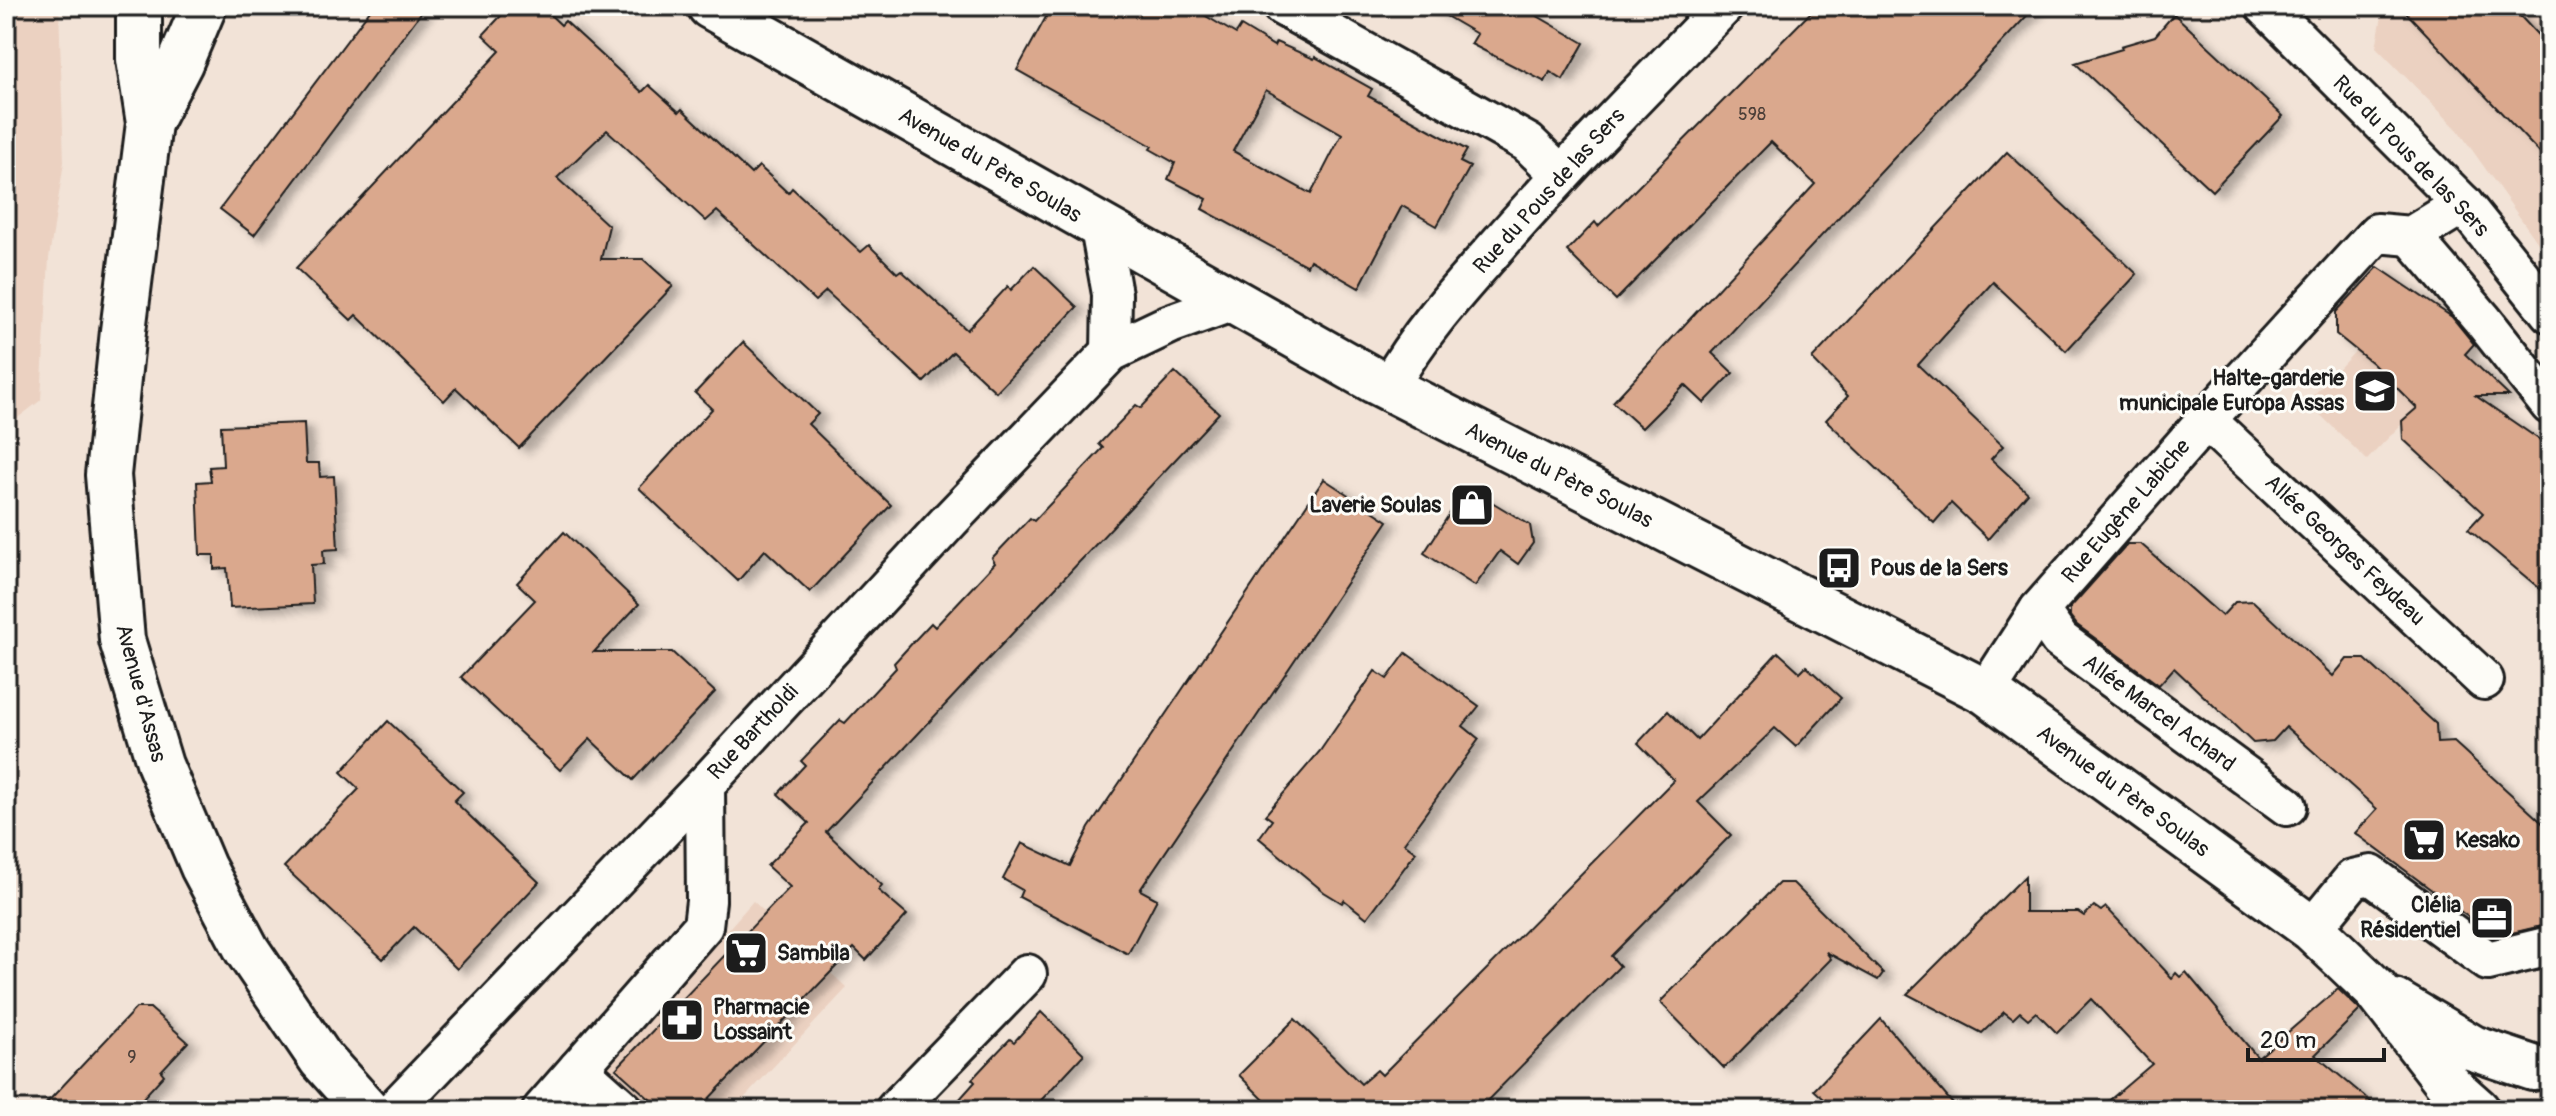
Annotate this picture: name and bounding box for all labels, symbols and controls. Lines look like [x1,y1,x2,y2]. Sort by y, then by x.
street label: Rue du Pous de las Sers [2327,69,2495,243]
street label: Avenue du Père Soulas [893,101,1087,229]
street label: Rue du Pous de las Sers [1467,102,1631,280]
house number: 598 [1738,103,1766,126]
place label: Halte-garderie municipale Europa Assas [2119,364,2345,417]
school or university icon: Halte-garderie municipale Europa Assas [2351,367,2399,415]
street label: Avenue du Père Soulas [1460,416,1658,535]
street label: Rue Eugène Labiche [2056,433,2197,589]
street label: Allée Georges Feydeau [2259,468,2431,632]
shop icon: Laverie Soulas [1448,481,1496,529]
place label: Laverie Soulas [1309,491,1441,519]
bus stop icon: Pous de la Sers [1815,544,1863,592]
place label: Pous de la Sers [1870,554,2008,582]
street label: Avenue d'Assas [109,621,173,765]
street label: Allée Marcel Achard [2077,648,2241,778]
street label: Rue Bartholdi [702,678,805,786]
street label: Avenue du Père Soulas [2031,719,2215,863]
supermarket icon: Kesako [2400,816,2448,864]
place label: Kesako [2455,826,2520,854]
place label: Clélia Résidentiel [2360,891,2461,944]
office icon: Clélia Résidentiel [2468,894,2516,942]
supermarket icon: Sambila [722,929,770,977]
place label: Sambila [777,939,850,967]
place label: Pharmacie Lossaint [713,993,810,1046]
pharmacy icon: Pharmacie Lossaint [658,996,706,1044]
scale bar [2248,1012,2384,1062]
text: 20 m [2260,1026,2316,1055]
house number: 9 [127,1046,137,1069]

